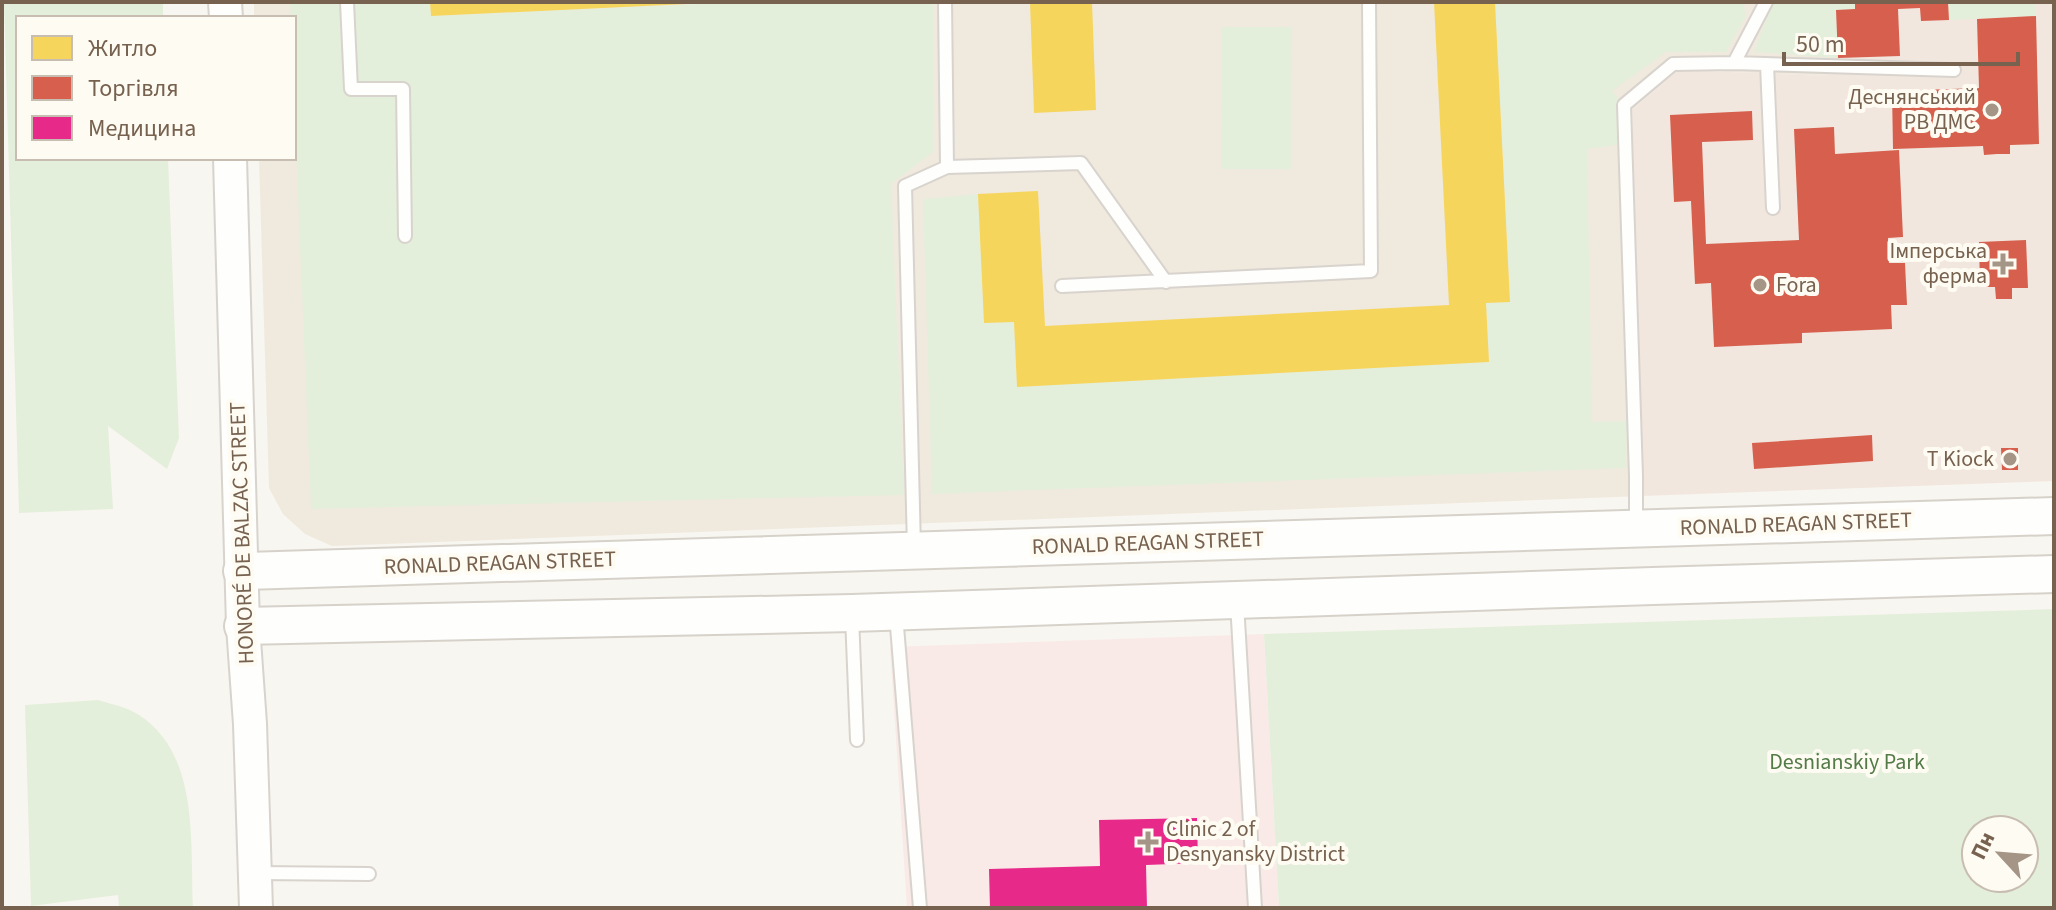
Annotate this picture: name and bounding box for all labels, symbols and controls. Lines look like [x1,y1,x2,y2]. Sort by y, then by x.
legend [16,16,296,160]
scale bar [1784,16,2018,66]
text: 50 m [1796,27,1845,62]
text: Житло [88,31,157,66]
text: Торгівля [88,71,179,106]
place label: Деснянський РВ ДМС [1848,81,1976,138]
marker: Деснянський РВ ДМС [1983,101,2001,119]
text: Медицина [88,111,196,146]
place label: Імперська ферма [1889,235,1987,292]
marker: Імперська ферма [1994,255,2012,273]
place label: Fora [1776,269,1817,301]
marker: Fora [1751,276,1769,294]
street label: HONORÉ DE BALZAC STREET [221,401,263,665]
place label: T Kiock [1927,443,1994,475]
marker: T Kiock [2001,450,2019,468]
street label: RONALD REAGAN STREET [1679,504,1913,544]
street label: RONALD REAGAN STREET [1031,523,1265,563]
street label: RONALD REAGAN STREET [383,543,617,583]
park label: Desnianskiy Park [1769,746,1925,778]
place label: Clinic 2 of Desnyansky District [1166,813,1345,870]
north arrow [1960,814,2040,894]
text: Пн [1963,826,2003,865]
marker: Clinic 2 of Desnyansky District [1137,831,1159,853]

